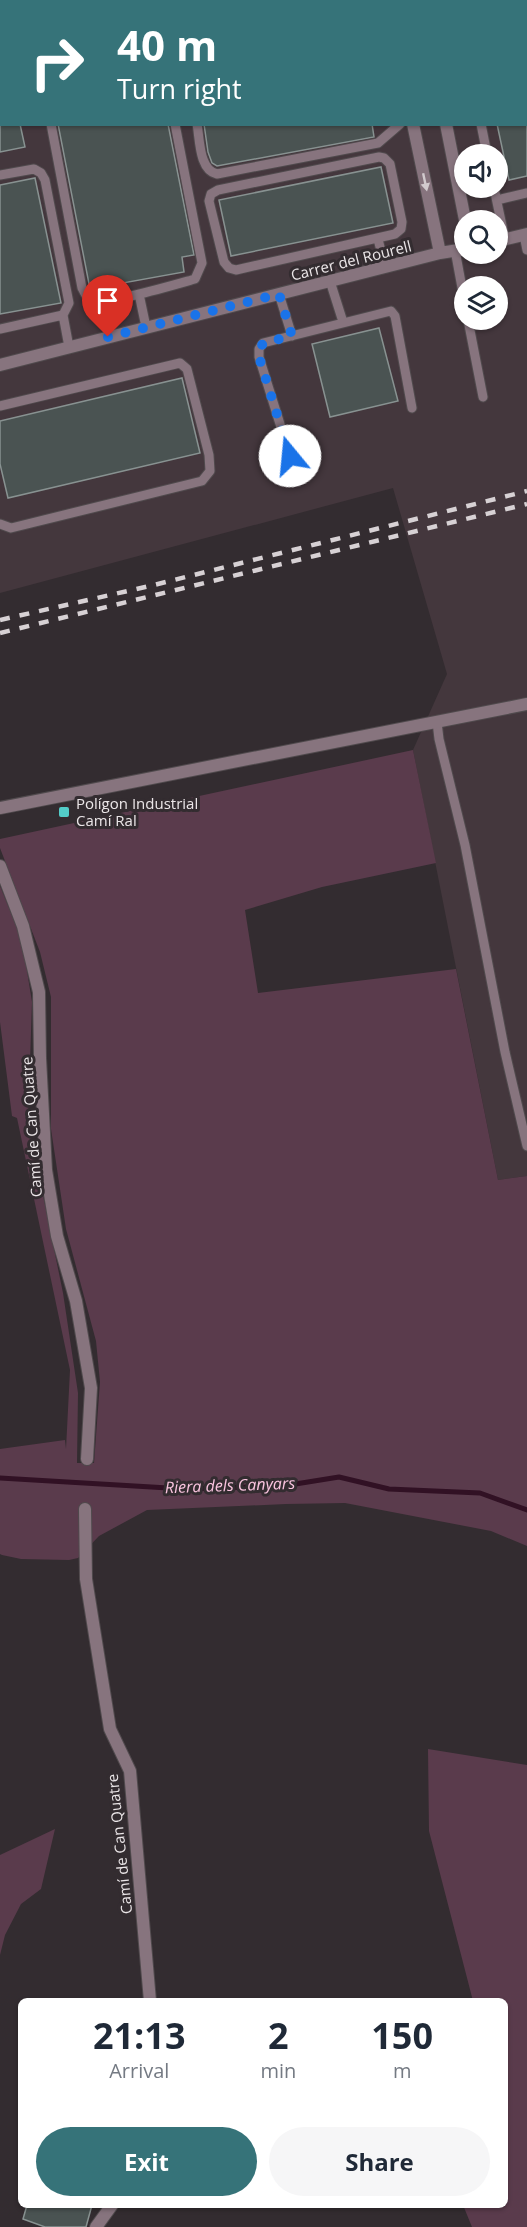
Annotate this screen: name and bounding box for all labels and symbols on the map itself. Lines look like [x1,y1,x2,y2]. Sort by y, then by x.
one-way arrow [421,173,430,192]
street label: Carrer del Rourell [289,235,413,285]
pin [82,275,133,337]
position arrow [258,424,322,488]
place label: Polígon Industrial Camí Ral [76,793,198,830]
marker: Polígon Industrial Camí Ral [57,805,71,819]
street label: Camí de Can Quatre [16,1056,46,1198]
water label: Riera dels Canyars [165,1472,296,1498]
street label: Camí de Can Quatre [102,1773,136,1915]

